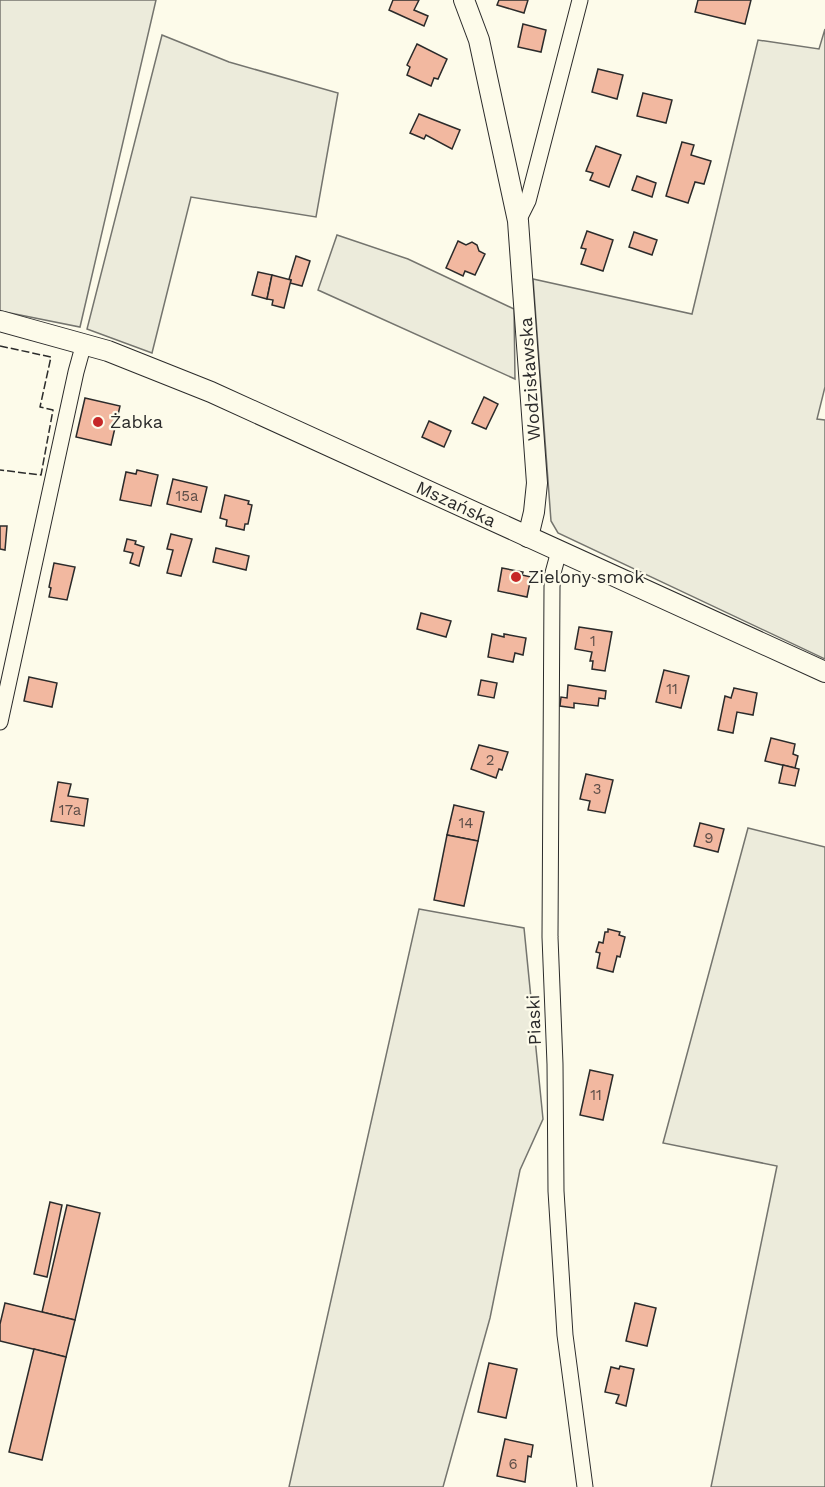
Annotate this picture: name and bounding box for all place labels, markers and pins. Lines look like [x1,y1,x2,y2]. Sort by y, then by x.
place label: Żabka [110,411,163,432]
marker: Żabka [91,415,105,429]
place label: Zielony smok [528,566,644,587]
marker: Zielony smok [509,570,523,584]

